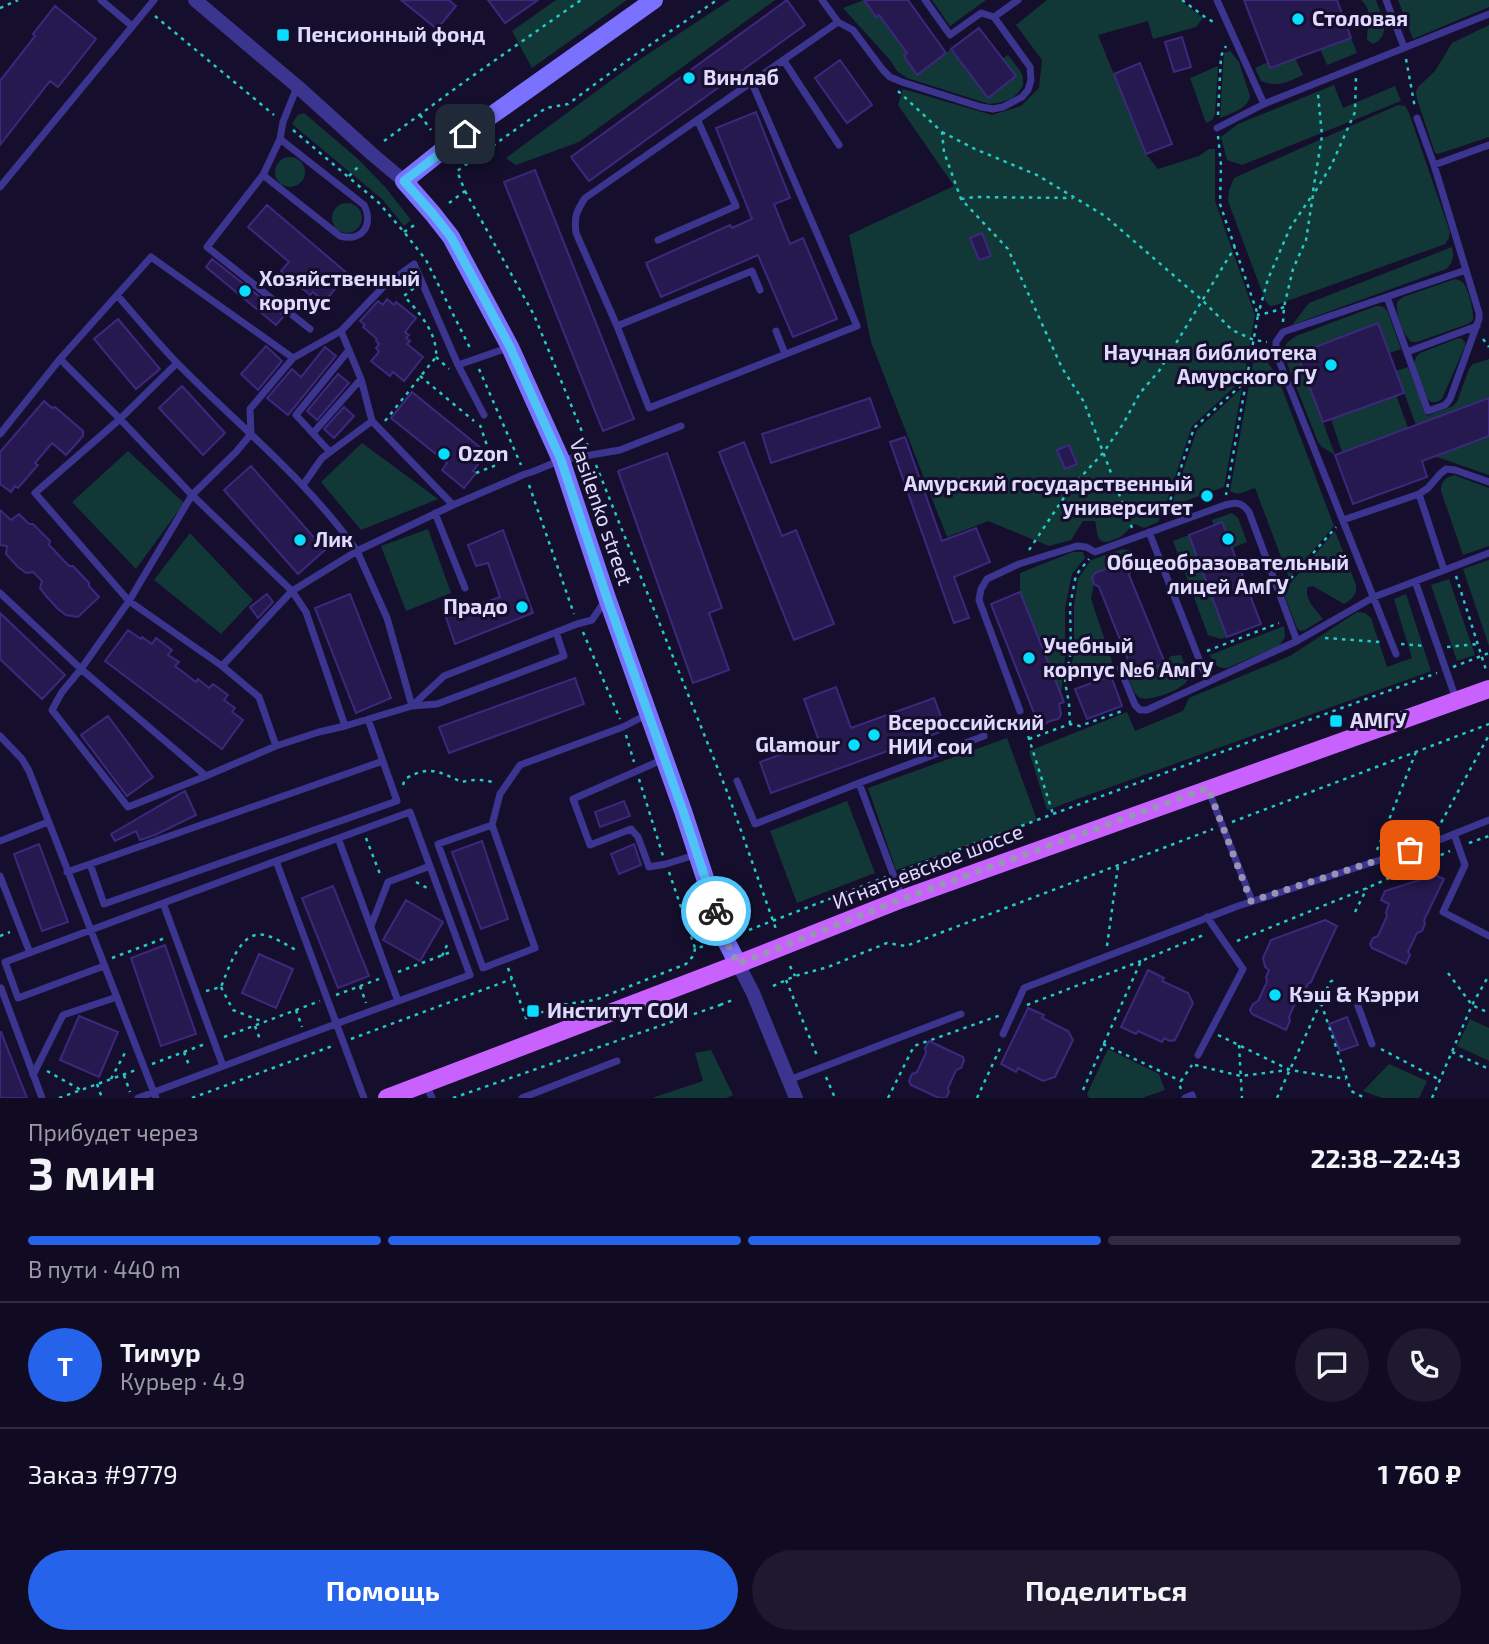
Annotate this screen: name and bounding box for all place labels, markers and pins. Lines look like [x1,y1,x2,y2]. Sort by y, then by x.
place label: Столовая [1312,5,1408,30]
marker: Столовая [1290,11,1306,27]
place label: Пенсионный фонд [297,21,485,46]
marker: Пенсионный фонд [275,27,291,43]
place label: Винлаб [703,64,779,89]
marker: Винлаб [681,70,697,86]
pin [435,104,495,164]
place label: Хозяйственный корпус [259,265,420,314]
marker: Хозяйственный корпус [237,283,253,299]
place label: Научная библиотека Амурского ГУ [1104,339,1318,388]
marker: Научная библиотека Амурского ГУ [1323,357,1339,373]
place label: Ozon [458,440,508,465]
marker: Ozon [436,446,452,462]
place label: Амурский государственный университет [904,470,1193,519]
marker: Амурский государственный университет [1199,488,1215,504]
place label: Лик [314,526,353,551]
marker: Общеобразовательный лицей АмГУ [1220,531,1236,547]
marker: Лик [292,532,308,548]
place label: Общеобразовательный лицей АмГУ [1107,549,1349,598]
place label: Прадо [443,593,508,618]
marker: Прадо [514,599,530,615]
place label: Учебный корпус №6 АмГУ [1043,632,1214,681]
marker: Учебный корпус №6 АмГУ [1021,650,1037,666]
place label: АМГУ [1350,707,1407,732]
place label: Всероссийский НИИ сои [888,709,1044,758]
marker: АМГУ [1328,713,1344,729]
marker: Всероссийский НИИ сои [866,727,882,743]
place label: Glamour [755,731,840,756]
marker: Glamour [846,737,862,753]
pin [1380,820,1440,880]
place label: Кэш & Кэрри [1289,981,1419,1006]
marker: Кэш & Кэрри [1267,987,1283,1003]
place label: Институт СОИ [547,997,689,1022]
marker: Институт СОИ [525,1003,541,1019]

